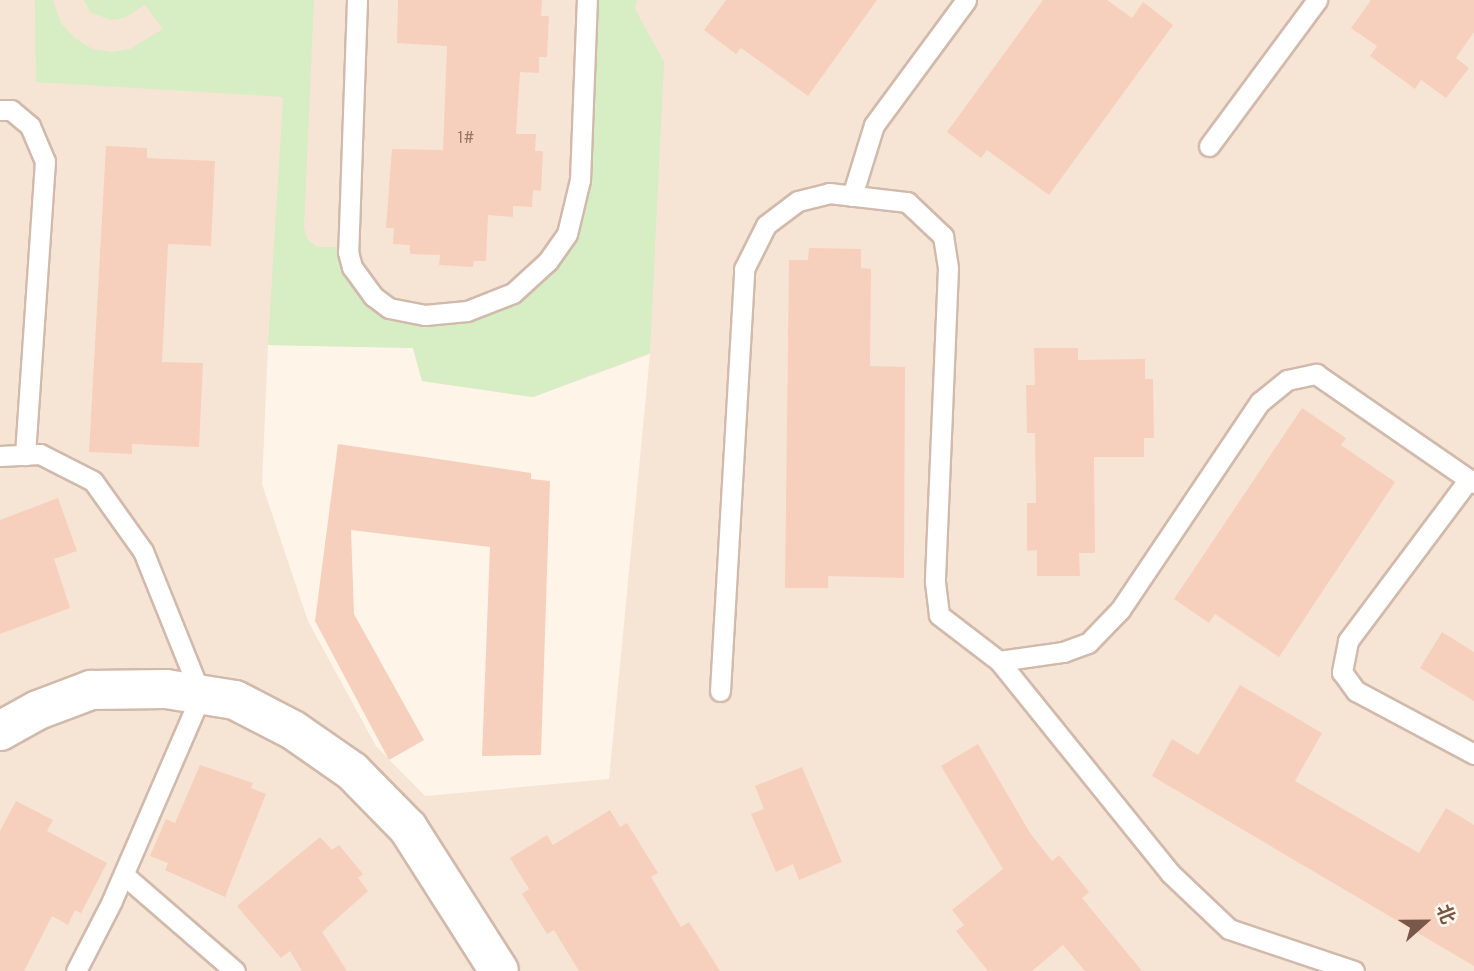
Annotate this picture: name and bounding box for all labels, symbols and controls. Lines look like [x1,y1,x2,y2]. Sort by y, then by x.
house number: 1# [458,129,474,149]
north arrow [1390,887,1460,957]
text: 北 [1430,901,1459,928]

